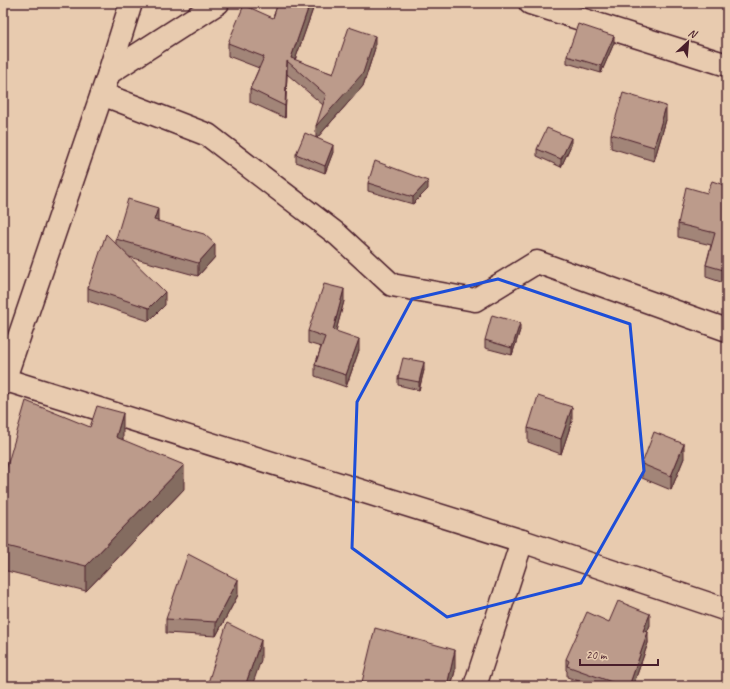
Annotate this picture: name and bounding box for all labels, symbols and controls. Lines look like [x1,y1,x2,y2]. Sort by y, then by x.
north arrow [668,22,708,62]
text: N [686,25,700,42]
scale bar [580,641,658,667]
text: 20 m [586,647,608,663]

